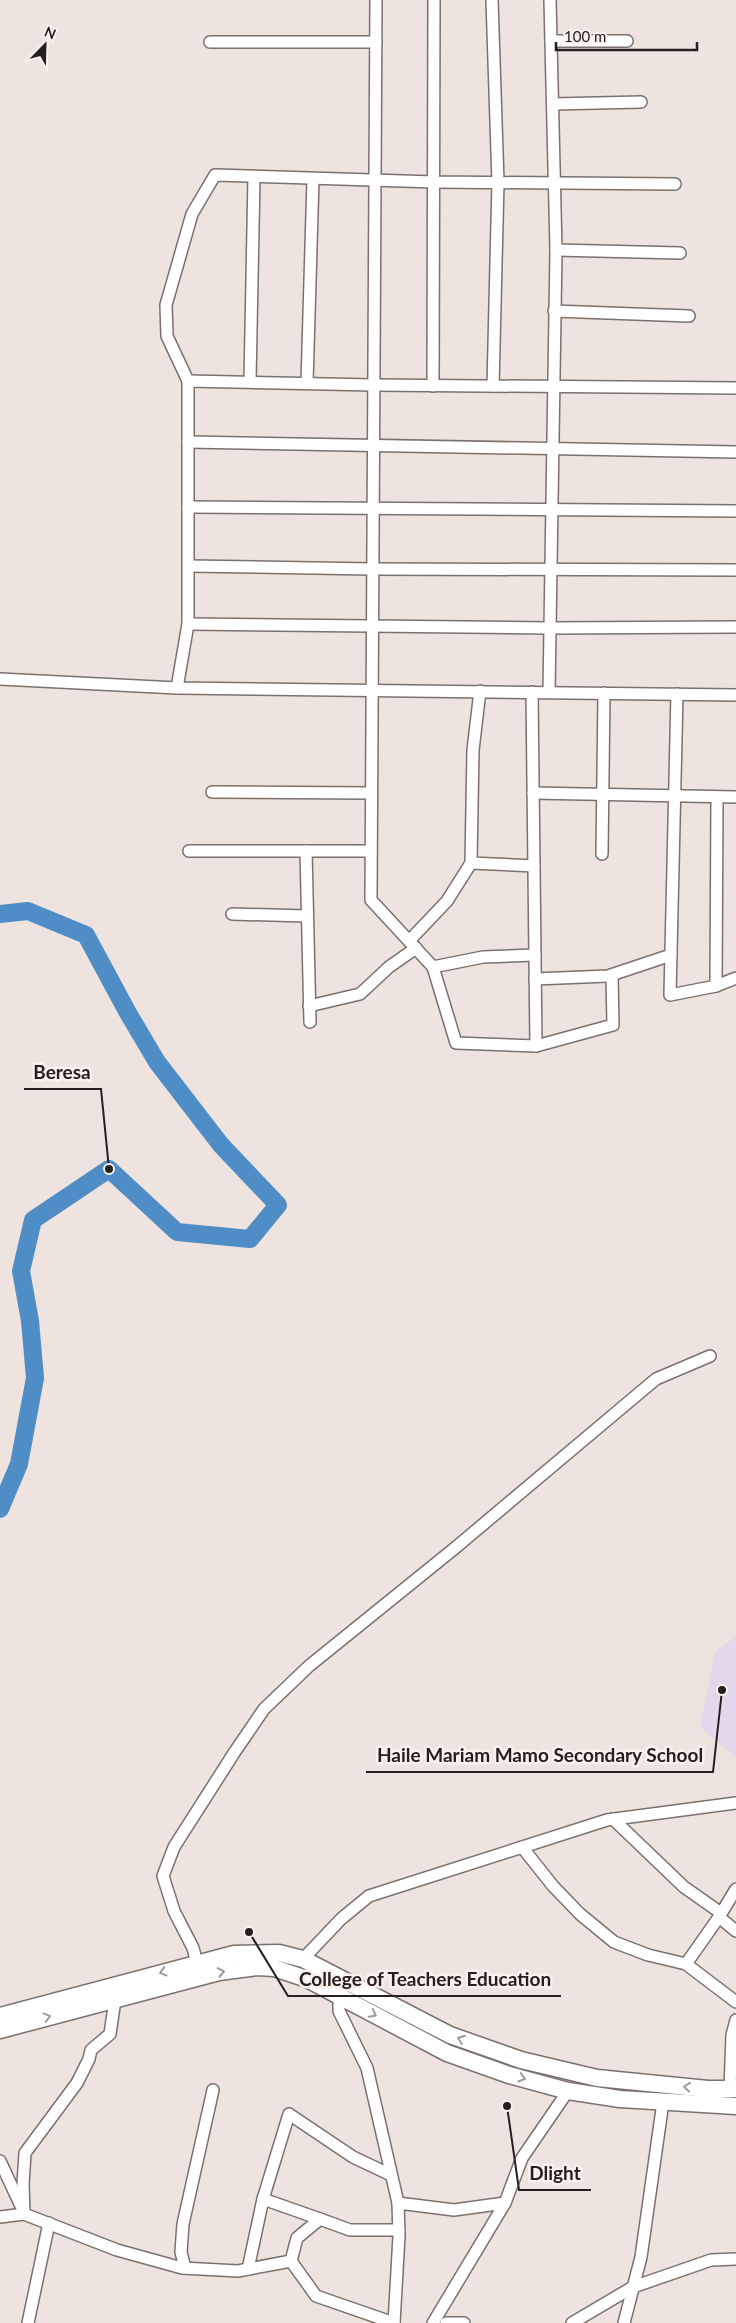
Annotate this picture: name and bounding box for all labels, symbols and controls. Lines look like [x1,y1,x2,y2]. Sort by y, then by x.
north arrow [20,20,70,70]
scale bar [556,20,697,52]
text: N [42,23,59,43]
text: 100 m [564,27,606,45]
callout: Beresa [24,1055,101,1089]
text: Beresa [33,1060,91,1083]
callout: Haile Mariam Mamo Secondary School [366,1738,713,1772]
text: Haile Mariam Mamo Secondary School [377,1743,703,1766]
callout: College of Teachers Education [288,1962,561,1996]
one-way arrow [159,1966,167,1977]
text: College of Teachers Education [299,1967,551,1990]
one-way arrow [217,1968,226,1978]
one-way arrow [368,2008,377,2018]
one-way arrow [43,2012,52,2023]
one-way arrow [457,2035,466,2045]
one-way arrow [517,2073,525,2083]
one-way arrow [683,2081,691,2092]
callout: Dlight [519,2156,591,2190]
text: Dlight [529,2161,581,2184]

